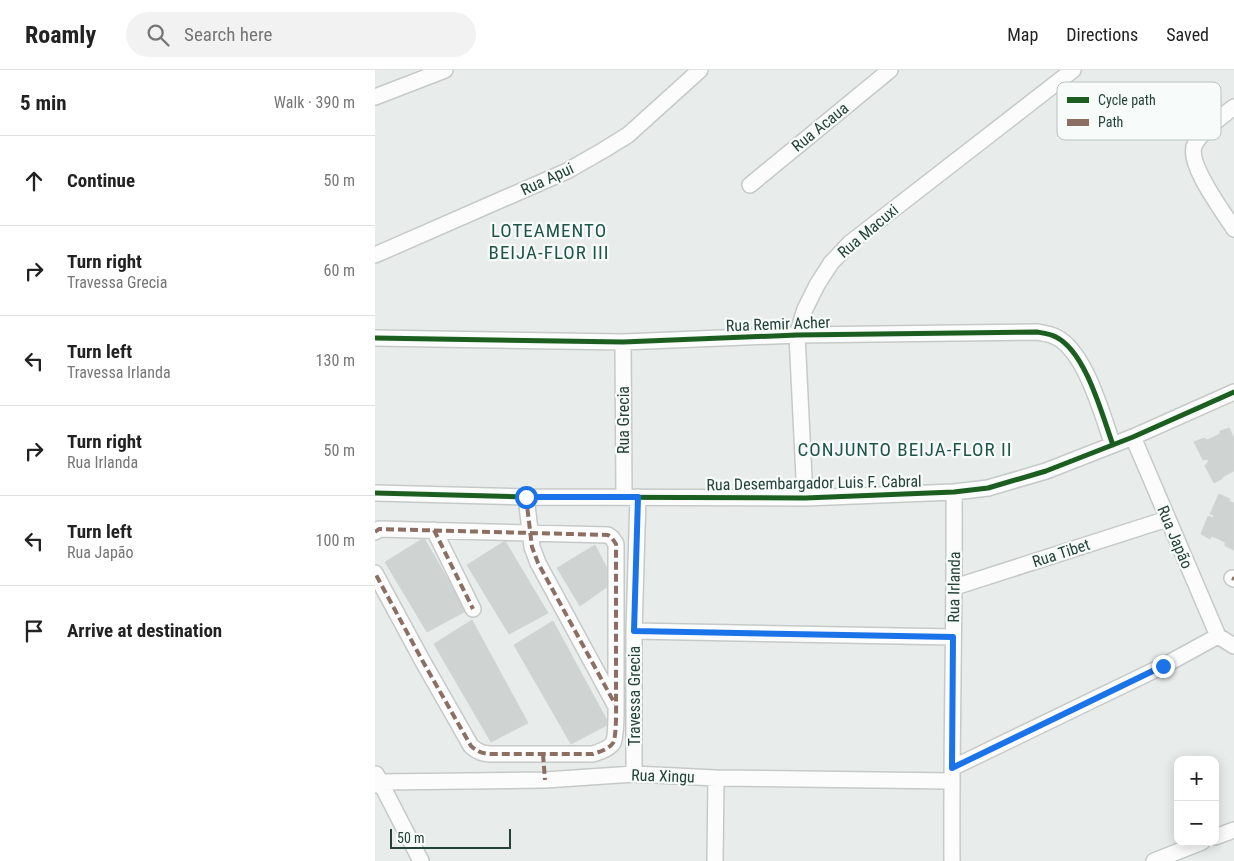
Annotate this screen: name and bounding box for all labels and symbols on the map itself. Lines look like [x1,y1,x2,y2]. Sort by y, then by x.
legend [1057,82,1221,140]
text: Cycle path [1098,92,1156,108]
street label: Rua Acaua [788,98,852,156]
text: Path [1098,114,1123,130]
street label: Rua Apui [518,159,576,199]
street label: Rua Macuxi [834,200,902,262]
district label: LOTEAMENTO BEIJA-FLOR III [489,219,609,264]
street label: Rua Remir Acher [725,313,831,335]
street label: Rua Grecia [614,386,633,454]
district label: CONJUNTO BEIJA-FLOR II [798,438,1012,461]
street label: Rua Desembargador Luis F. Cabral [706,472,922,494]
route start [515,486,538,509]
street label: Rua Japão [1153,503,1197,571]
street label: Rua Tibet [1030,535,1092,571]
street label: Rua Irlanda [944,551,964,623]
street label: Travessa Grecia [625,646,644,746]
route end [1152,655,1175,678]
street label: Rua Xingu [631,765,695,787]
scale bar [390,826,511,849]

